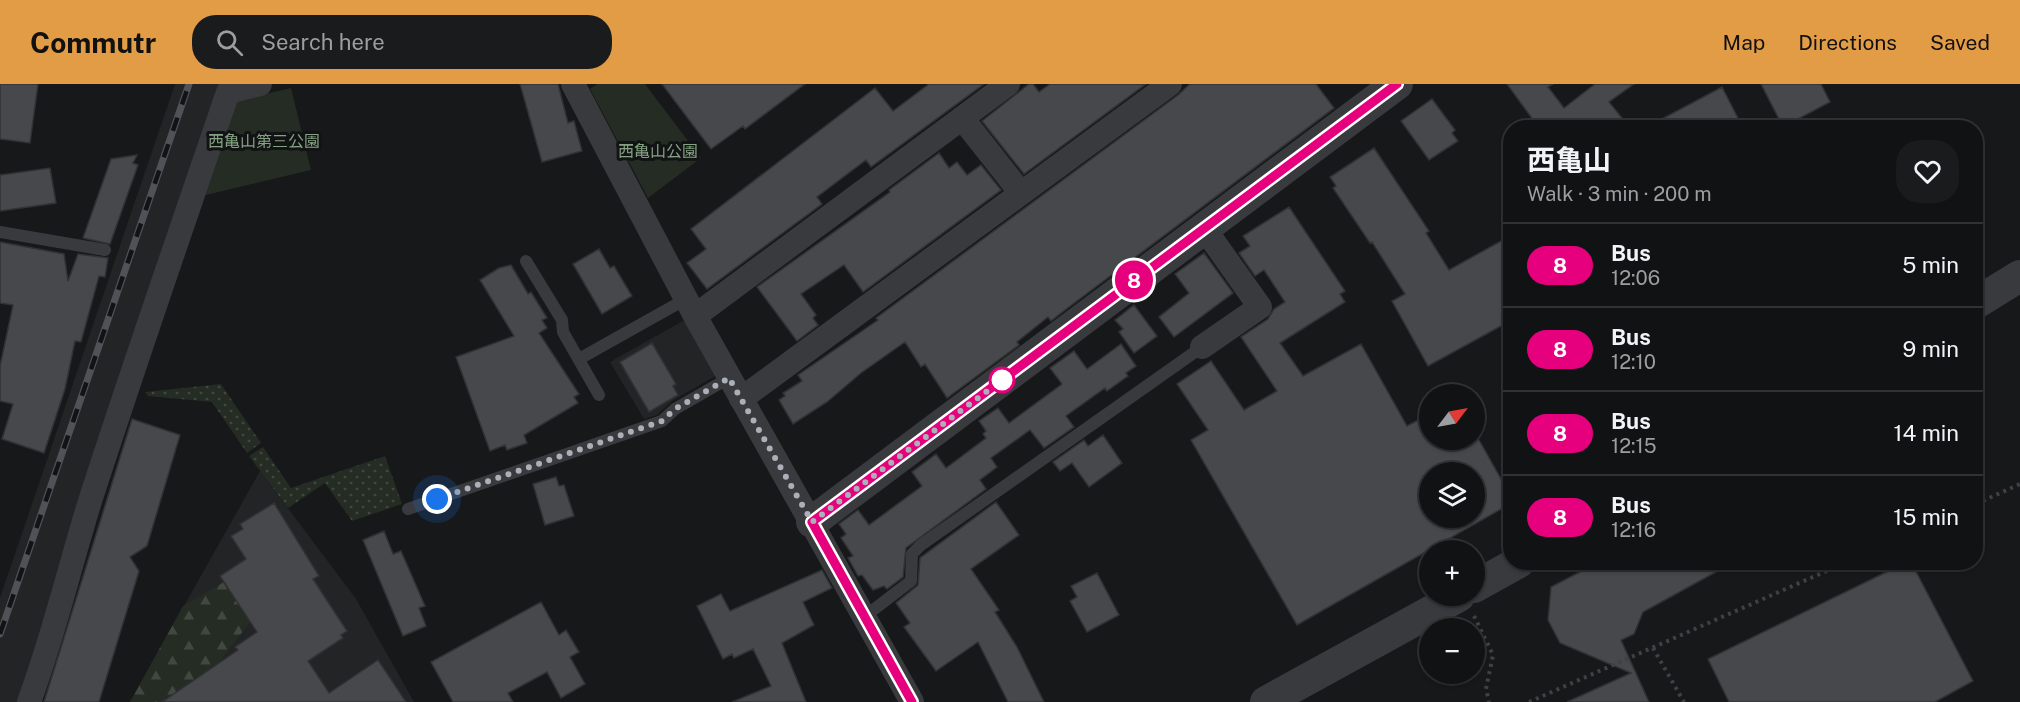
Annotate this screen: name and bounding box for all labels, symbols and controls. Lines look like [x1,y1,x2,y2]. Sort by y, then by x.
search box [192,15,612,69]
text: Commutr [30,26,156,59]
icon: search [213,26,246,59]
text: Search here [261,29,385,55]
text: Map [1723,30,1765,55]
text: Directions [1798,30,1897,55]
text: Saved [1930,30,1990,55]
park label: 西亀山第三公園 [208,132,320,151]
button: heart [1896,140,1959,203]
park label: 西亀山公園 [618,142,698,161]
text: 西亀山 [1527,143,1611,176]
text: Walk · 3 min · 200 m [1527,182,1712,206]
text: Bus [1611,240,1651,266]
text: 5 min [1902,252,1959,278]
text: 8 [1553,253,1567,278]
line badge: 8 [1114,260,1154,300]
text: 12:06 [1611,266,1660,290]
text: 8 [1127,268,1141,293]
text: Bus [1611,324,1651,350]
text: 9 min [1903,336,1959,362]
text: 8 [1553,337,1567,362]
text: 12:10 [1611,350,1656,374]
unlabelled marker [989,367,1015,393]
north arrow [1419,384,1485,450]
map controls [1419,384,1485,684]
text: Bus [1611,408,1651,434]
text: 14 min [1894,420,1959,446]
text: 8 [1553,421,1567,446]
text: 12:15 [1611,434,1657,458]
button: layers [1419,462,1485,528]
your location [422,484,452,514]
text: Bus [1611,492,1651,518]
text: 15 min [1893,504,1959,530]
text: 8 [1553,505,1567,530]
text: 12:16 [1611,518,1656,542]
button: + [1419,540,1485,606]
button: − [1419,618,1485,684]

